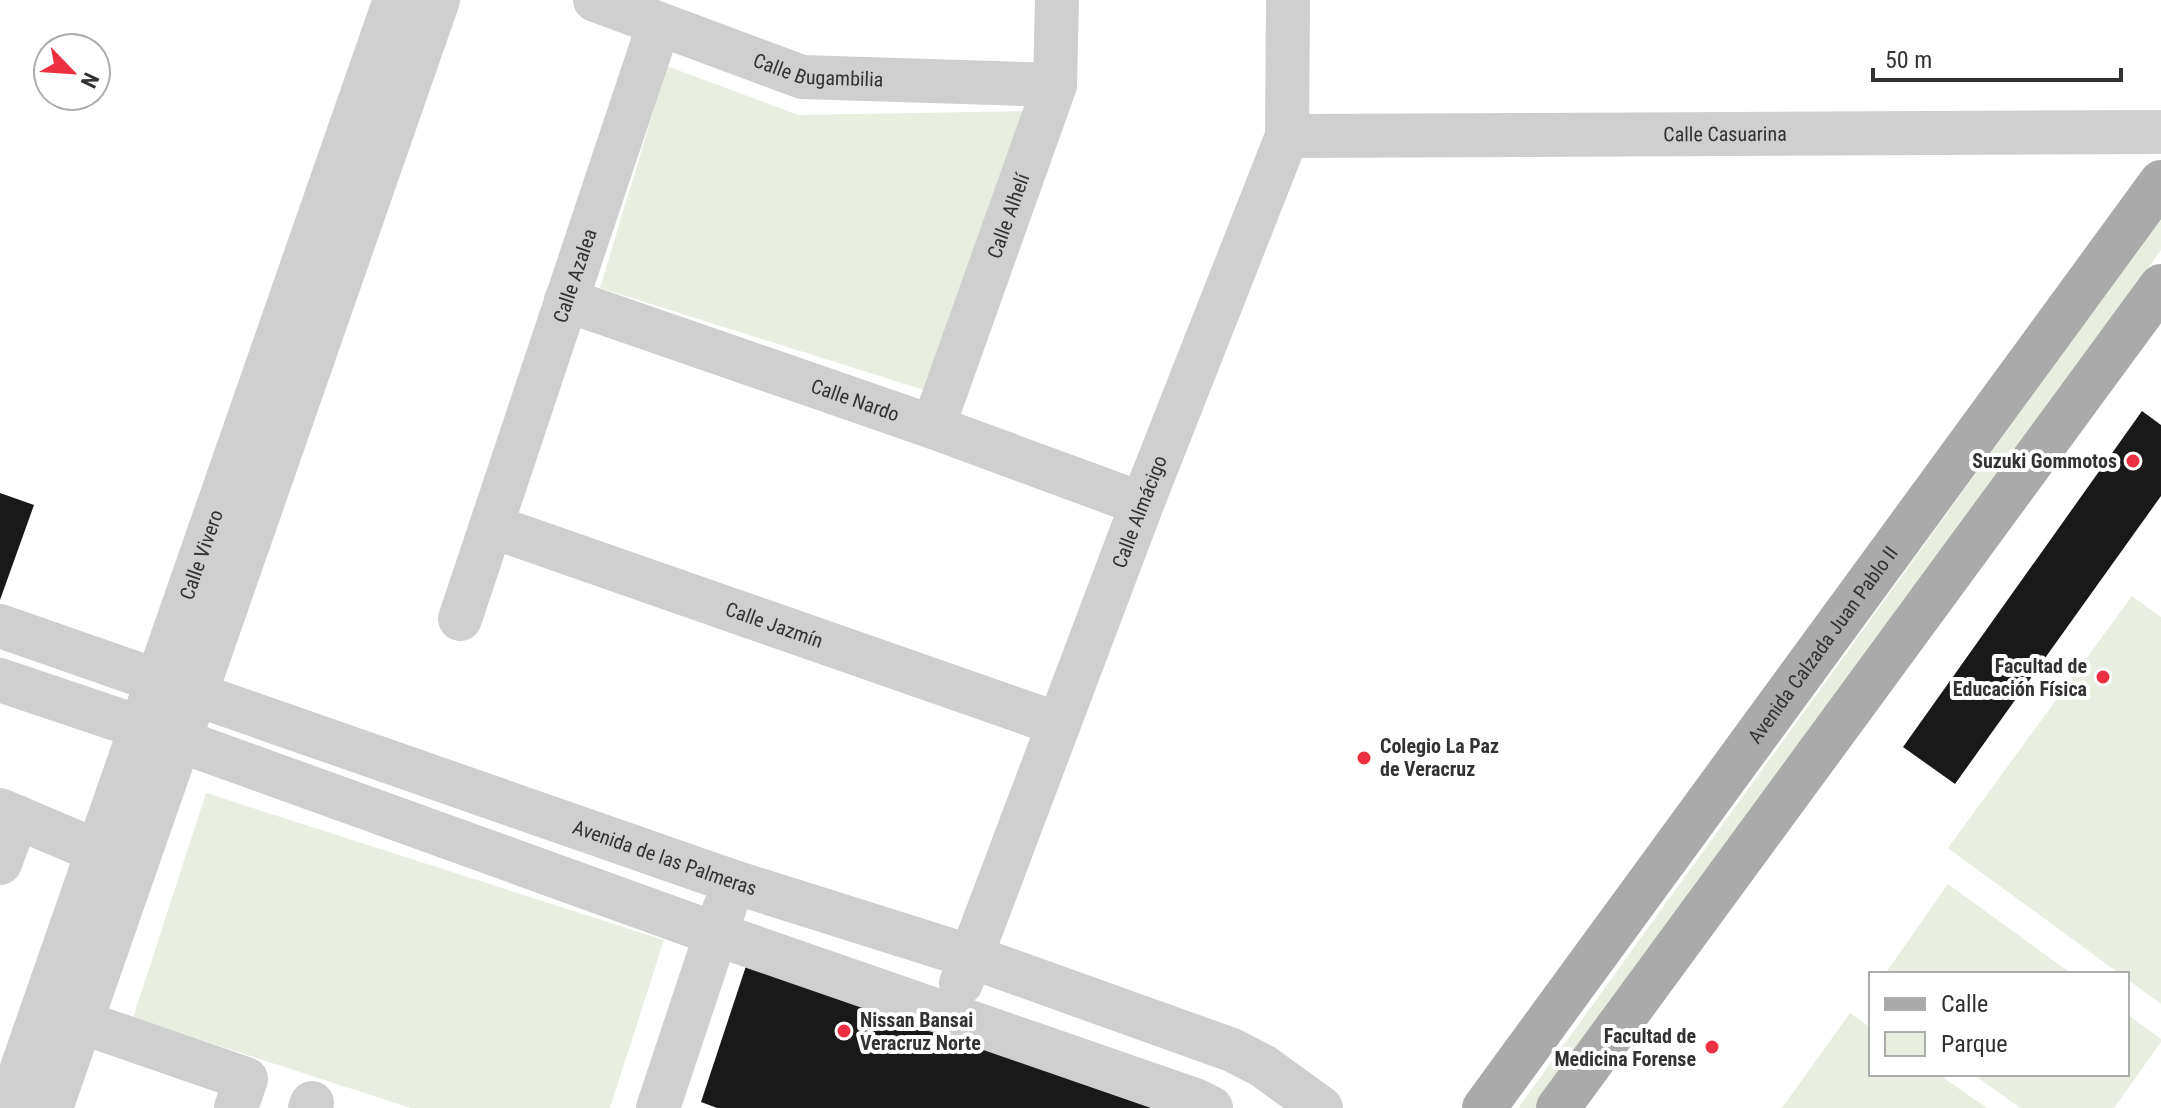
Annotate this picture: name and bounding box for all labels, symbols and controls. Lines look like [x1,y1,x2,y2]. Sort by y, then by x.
north arrow [32,32,112,112]
scale bar [1873,32,2121,82]
text: 50 m [1885,46,1932,74]
street label: Calle Bugambilia [750,48,884,92]
text: N [75,69,104,92]
street label: Calle Casuarina [1663,122,1787,146]
street label: Calle Alhelí [982,169,1035,262]
street label: Calle Azalea [548,226,602,326]
street label: Calle Nardo [808,374,903,426]
place label: Suzuki Gommotos [1972,449,2117,473]
street label: Calle Almácigo [1107,452,1172,571]
marker: Suzuki Gommotos [2124,452,2142,470]
street label: Calle Vivero [174,507,228,603]
street label: Avenida Calzada Juan Pablo II [1743,541,1903,748]
street label: Calle Jazmín [722,597,826,653]
place label: Facultad de Educación Física [1953,654,2087,701]
marker: Facultad de Educación Física [2094,668,2112,686]
place label: Colegio La Paz de Veracruz [1380,734,1499,781]
marker: Colegio La Paz de Veracruz [1355,749,1373,767]
street label: Avenida de las Palmeras [570,815,760,900]
legend [1869,972,2129,1076]
text: Calle [1941,990,1988,1018]
place label: Nissan Bansai Veracruz Norte [860,1008,981,1055]
marker: Nissan Bansai Veracruz Norte [835,1022,853,1040]
place label: Facultad de Medicina Forense [1554,1024,1696,1071]
text: Parque [1941,1030,2008,1058]
marker: Facultad de Medicina Forense [1703,1038,1721,1056]

